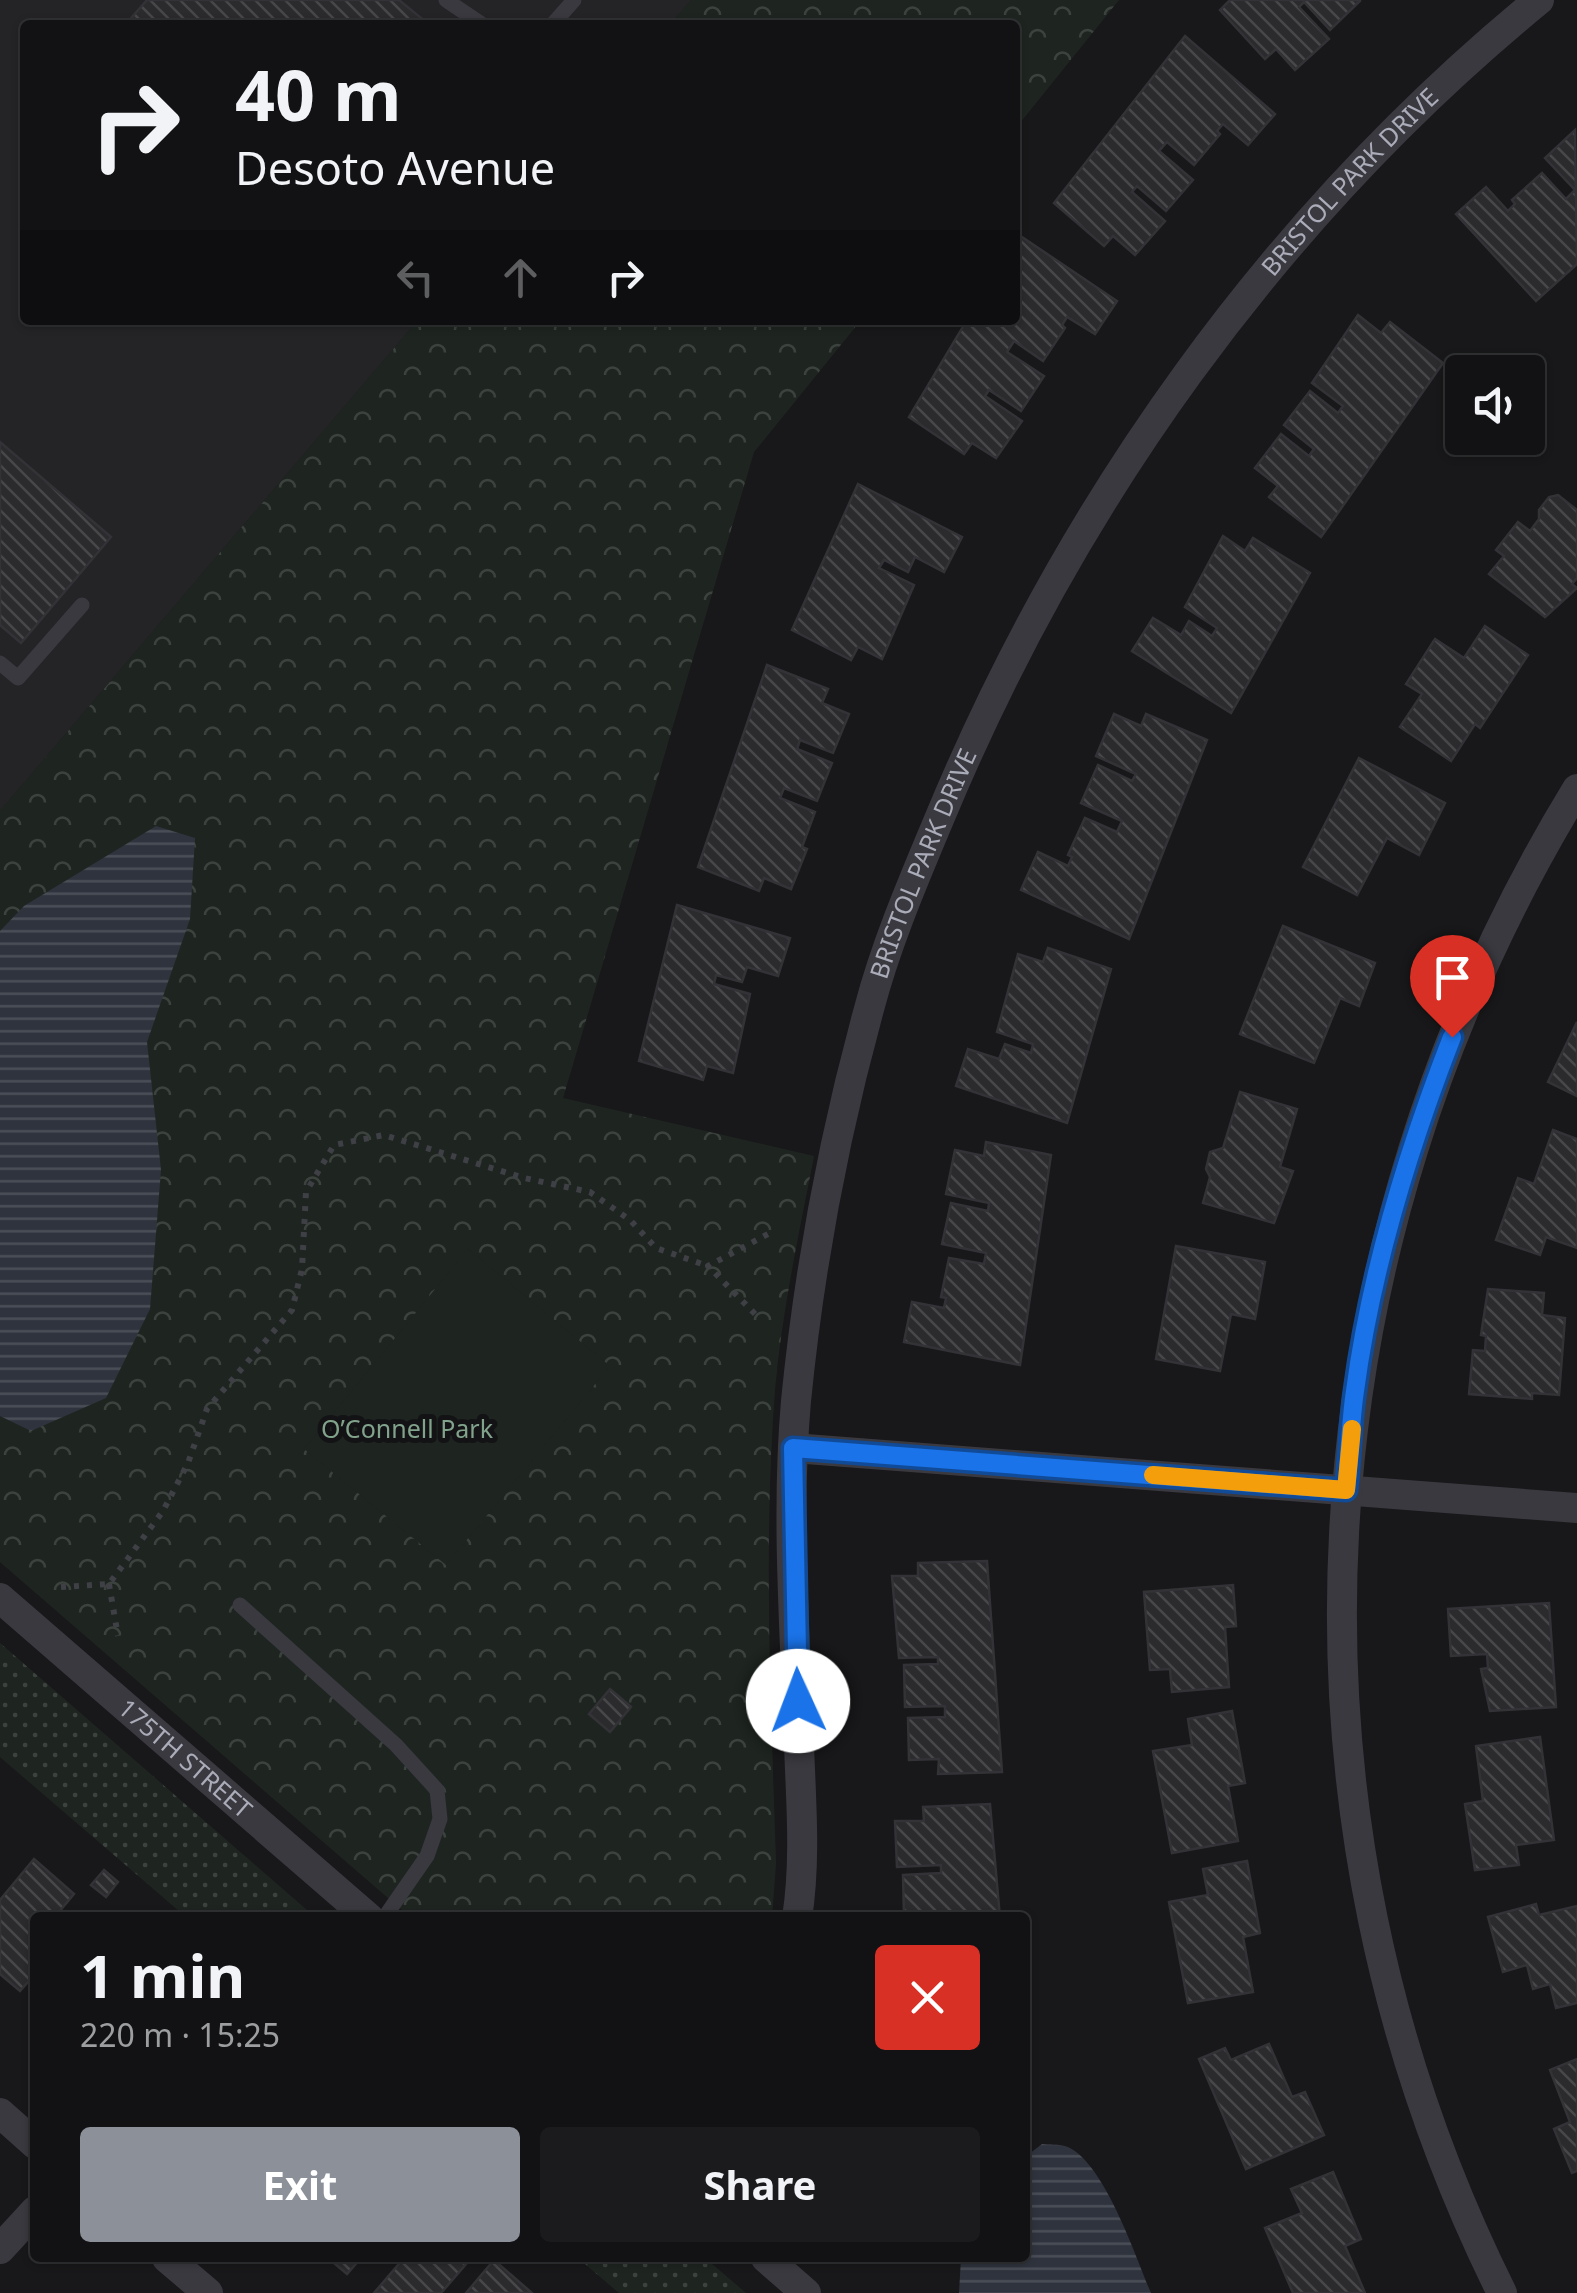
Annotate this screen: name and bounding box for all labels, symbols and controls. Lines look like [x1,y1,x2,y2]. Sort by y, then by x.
text: 40 m [235,46,402,142]
icon: right [70,60,200,190]
street label: BRISTOL PARK DRIVE [1253,80,1445,282]
text: Desoto Avenue [235,137,555,198]
icon: left [388,250,443,305]
icon: ahead [493,250,548,305]
icon: right [598,250,653,305]
map controls [1445,355,1545,455]
button: sound [1445,355,1545,455]
street label: BRISTOL PARK DRIVE [861,743,984,983]
pin [1410,935,1495,1038]
icon: arrive [1425,950,1480,1005]
park label: O’Connell Park [321,1411,494,1445]
position arrow [746,1649,850,1753]
street label: 175TH STREET [112,1690,260,1825]
text: 1 min [80,1934,245,2016]
button: close [875,1945,980,2050]
text: 220 m · 15:25 [80,2013,280,2056]
button: Exit [80,2127,520,2242]
button: Share [540,2127,980,2242]

